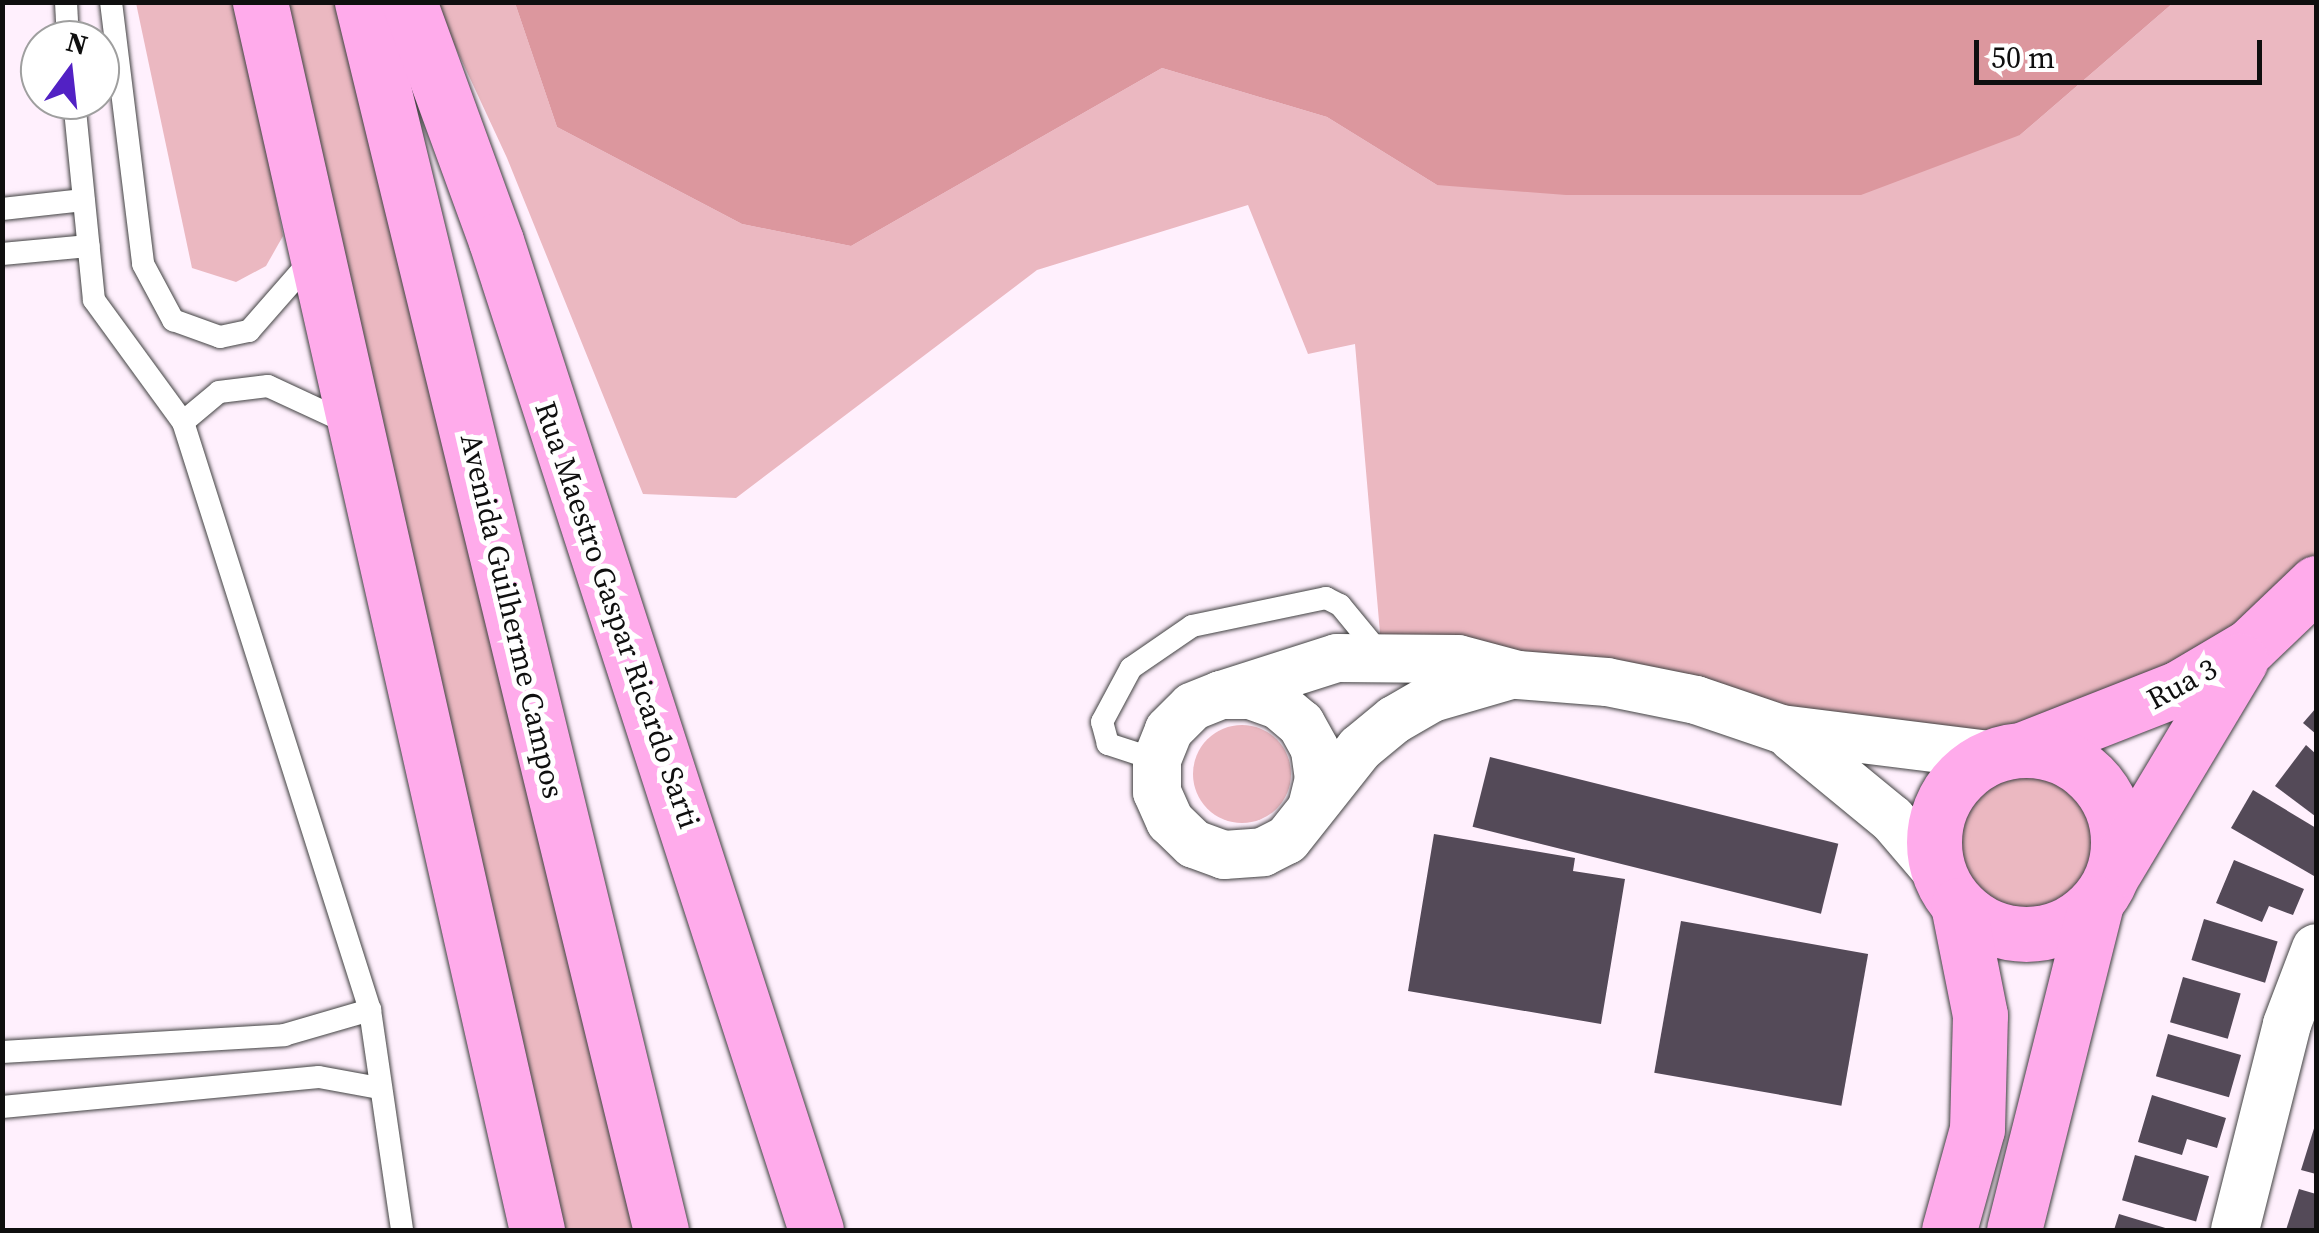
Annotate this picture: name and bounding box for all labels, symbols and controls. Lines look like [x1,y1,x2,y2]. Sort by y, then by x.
north arrow [20,20,120,120]
scale bar [1979,20,2266,82]
text: N [62,22,92,64]
text: 50 m [1991,37,2055,78]
street label: Rua Maestro Gaspar Ricardo Sarti [527,397,707,833]
street label: Avenida Guilherme Campos [453,430,571,802]
street label: Rua 3 [2141,651,2223,717]

